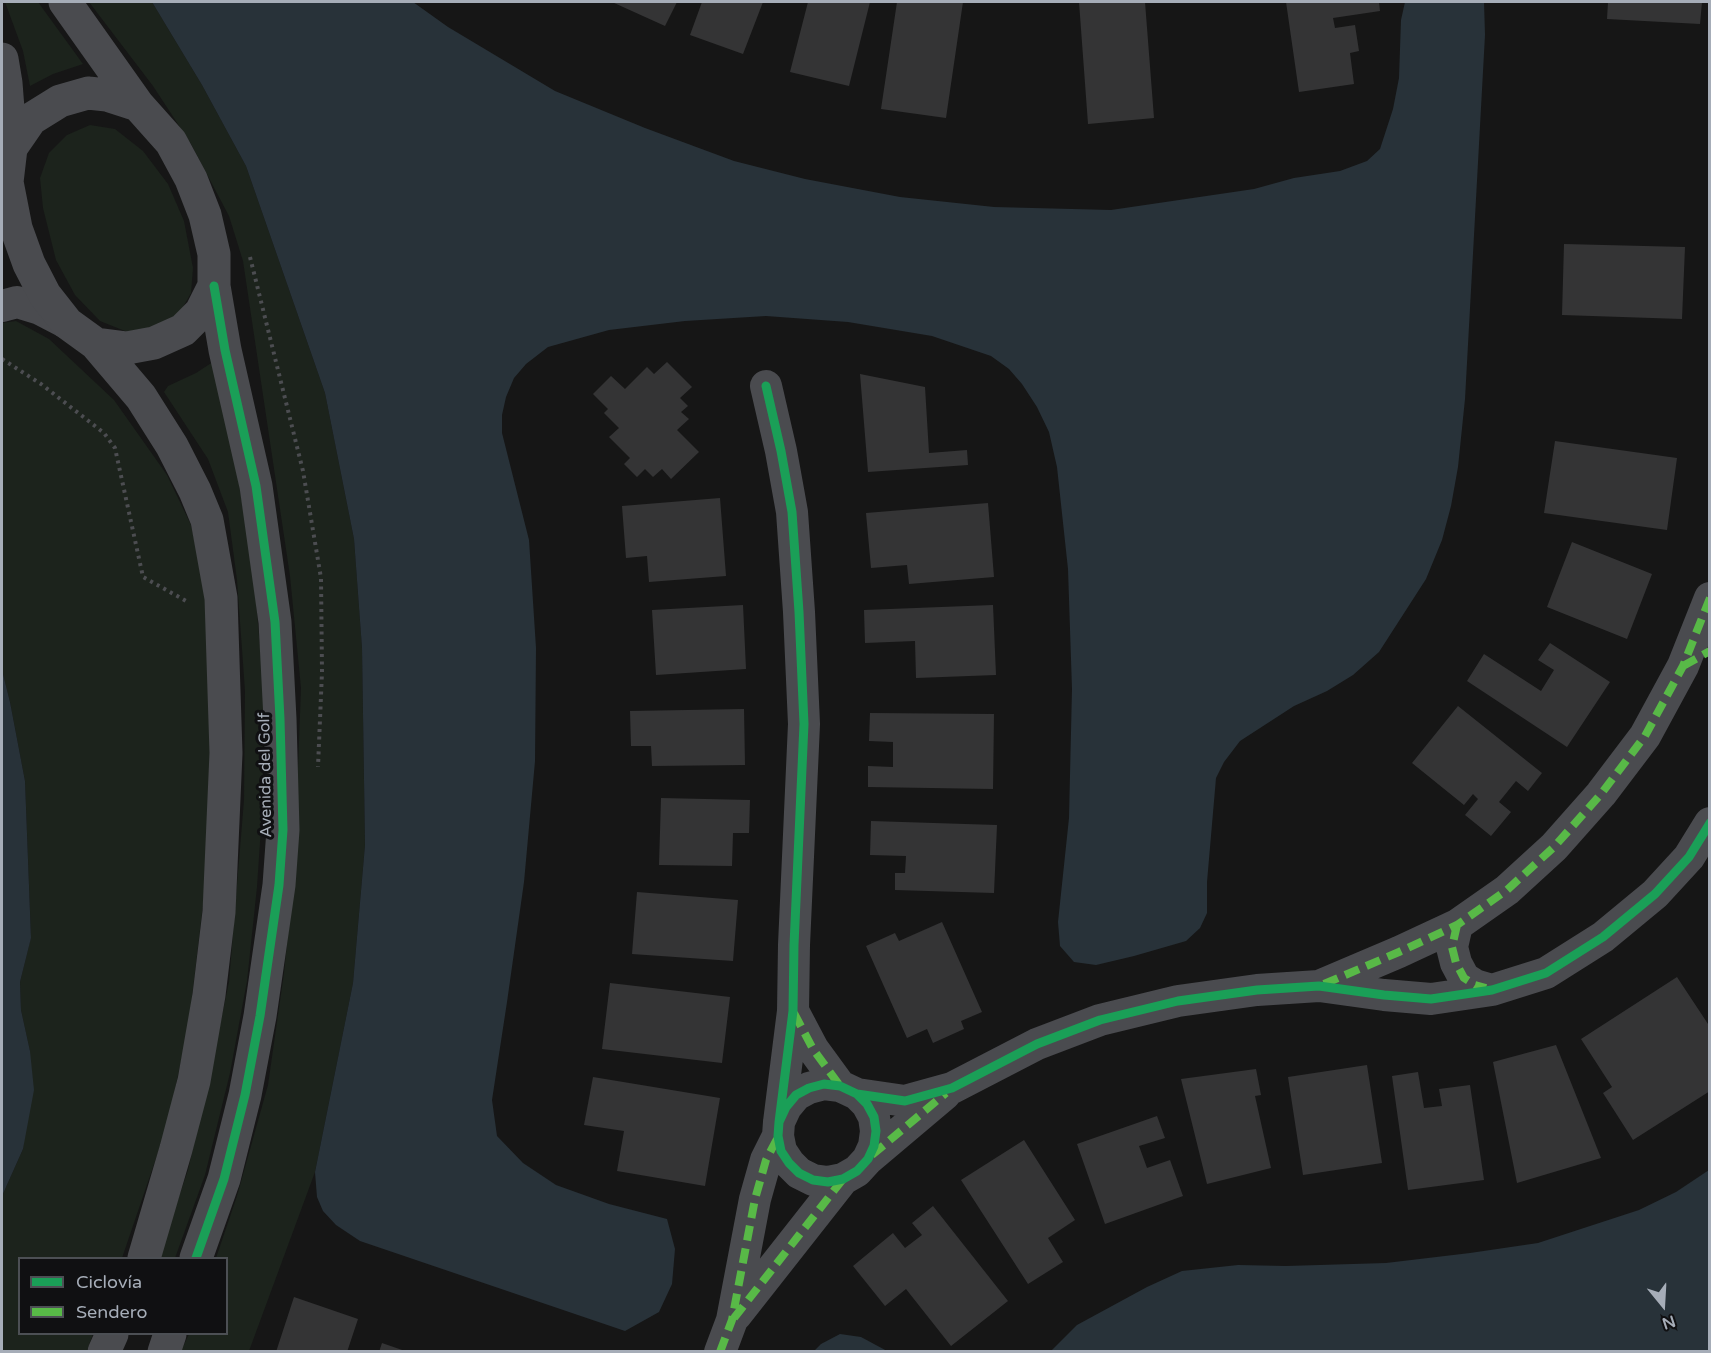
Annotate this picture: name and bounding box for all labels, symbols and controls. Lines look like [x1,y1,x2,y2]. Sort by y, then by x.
street label: Avenida del Golf [255,712,277,838]
legend [18,1257,228,1335]
text: Ciclovía [76,1271,142,1293]
north arrow [1633,1275,1693,1335]
text: Sendero [76,1301,147,1323]
text: N [1659,1311,1678,1334]

